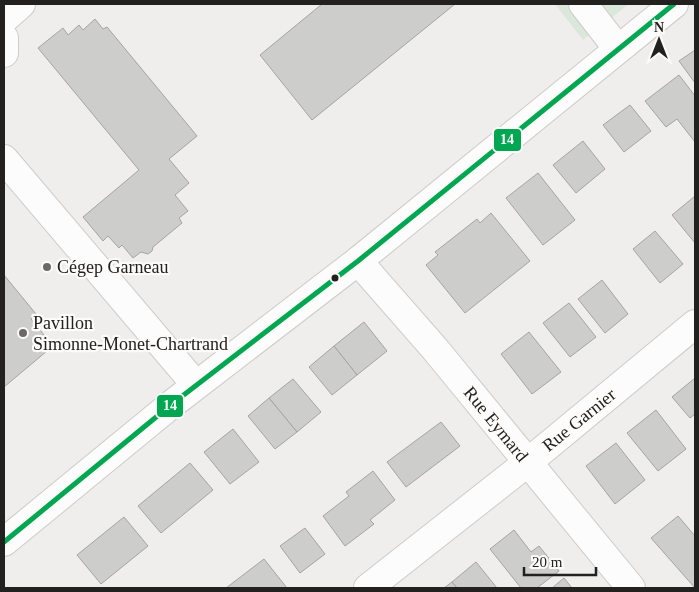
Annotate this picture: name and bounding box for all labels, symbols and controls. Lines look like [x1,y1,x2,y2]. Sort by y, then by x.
north arrow [634,15,684,65]
text: N [654,20,664,35]
line badge: 14 [493,128,522,152]
text: 14 [500,132,514,147]
place label: Cégep Garneau [57,257,168,277]
marker: Cégep Garneau [41,261,53,273]
unlabelled marker [330,273,340,283]
place label: Pavillon Simonne-Monet-Chartrand [33,313,228,354]
marker: Pavillon Simonne-Monet-Chartrand [17,327,29,339]
street label: Rue Eymard [460,383,532,465]
street label: Rue Garnier [538,384,620,456]
line badge: 14 [156,394,184,418]
text: 14 [163,398,177,413]
scale bar [524,544,596,576]
text: 20 m [532,554,563,570]

